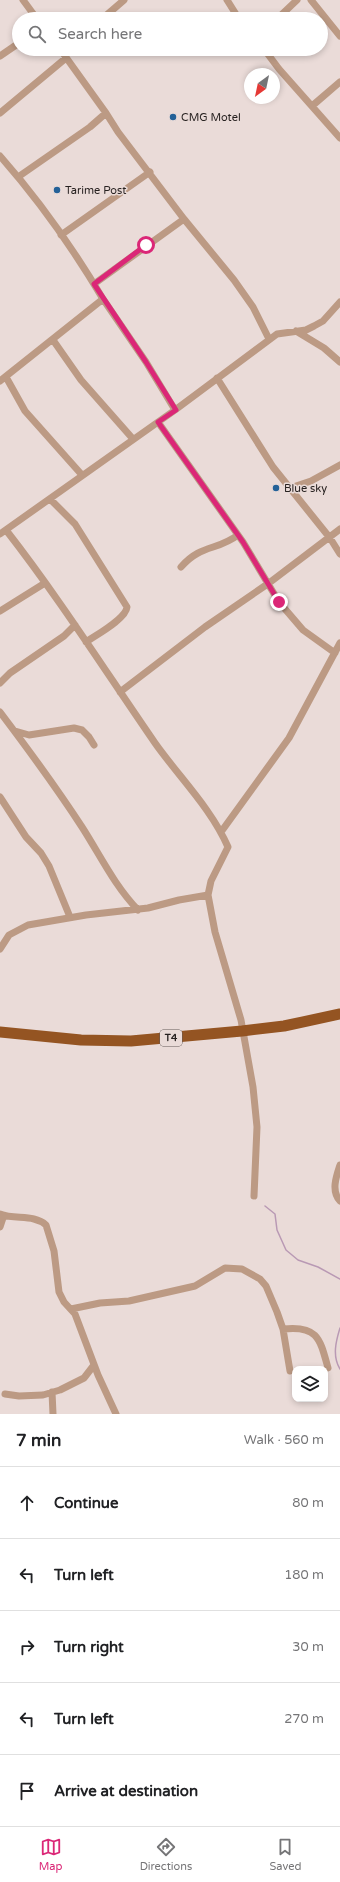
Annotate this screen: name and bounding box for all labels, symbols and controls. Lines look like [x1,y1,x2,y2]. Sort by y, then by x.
search box [12,12,328,56]
icon: search [26,23,48,45]
text: Search here [58,25,142,43]
north arrow [244,68,280,104]
place label: CMG Motel [181,111,241,124]
marker: CMG Motel [168,112,178,122]
place label: Tarime Post [65,184,127,197]
marker: Tarime Post [52,185,62,195]
route start [137,236,155,254]
place label: Blue sky [284,482,327,495]
marker: Blue sky [271,483,281,493]
route end [270,593,288,611]
road number: T4 [160,1030,182,1046]
map controls [292,1366,328,1402]
button: layers [292,1366,328,1402]
text: 7 min [16,1430,61,1451]
text: Walk · 560 m [244,1432,324,1448]
icon: ahead [16,1492,38,1514]
text: Continue [54,1494,118,1512]
text: 80 m [292,1495,324,1511]
icon: left [16,1564,38,1586]
text: Turn left [54,1566,114,1584]
text: 180 m [284,1567,324,1583]
icon: right [16,1636,38,1658]
text: Turn right [54,1638,124,1656]
text: 30 m [292,1639,324,1655]
icon: left [16,1708,38,1730]
text: Turn left [54,1710,114,1728]
text: 270 m [284,1711,324,1727]
icon: arrive [16,1780,38,1802]
text: Arrive at destination [54,1782,198,1800]
tab: Map [39,1836,62,1873]
tab: Directions [140,1836,192,1873]
tab: Saved [270,1836,301,1873]

